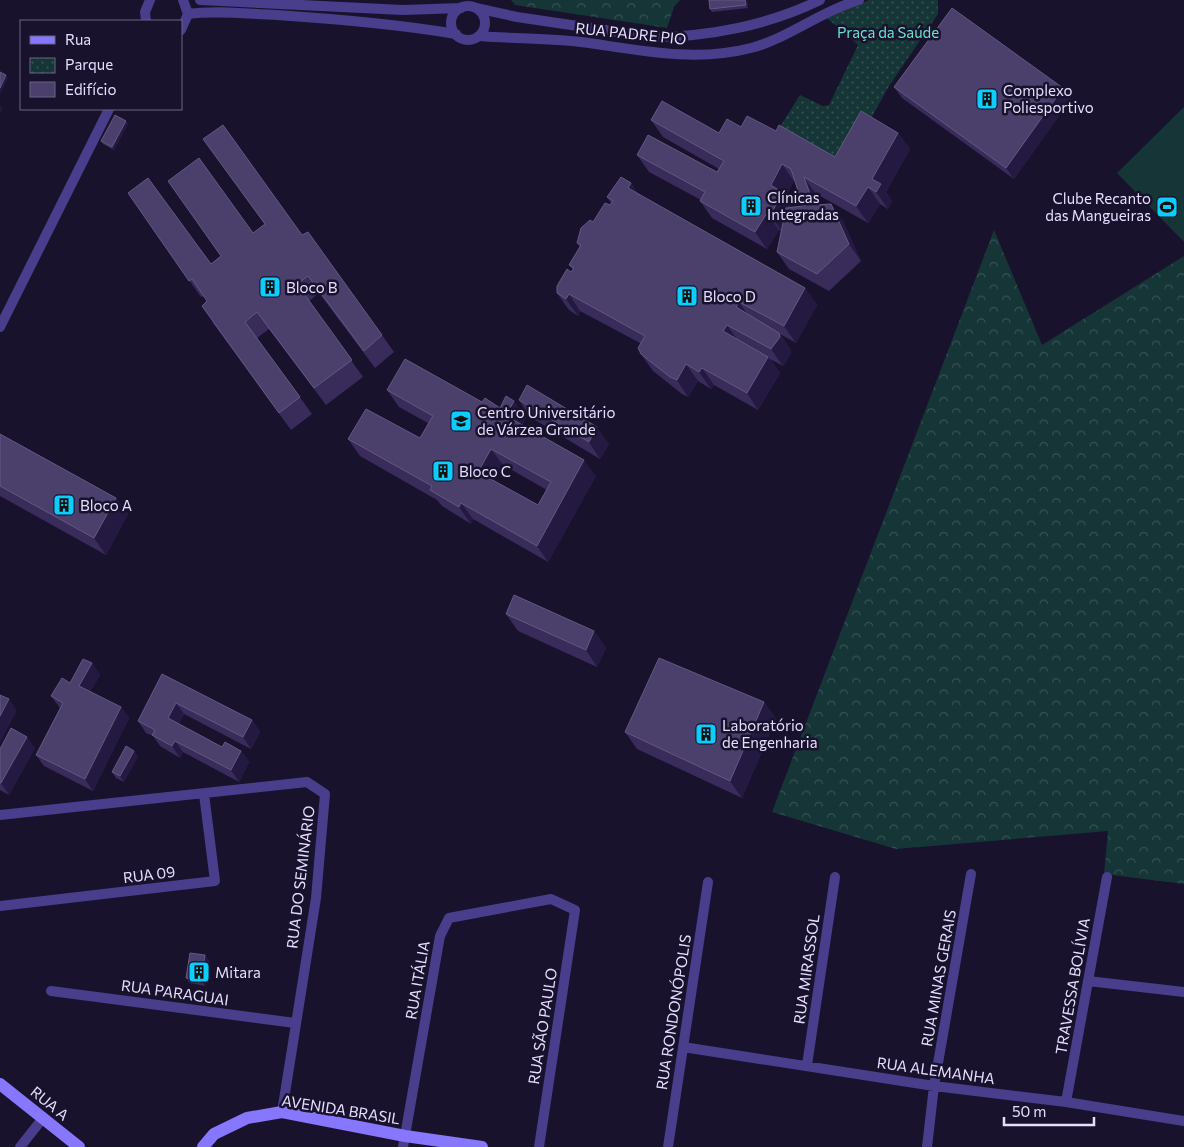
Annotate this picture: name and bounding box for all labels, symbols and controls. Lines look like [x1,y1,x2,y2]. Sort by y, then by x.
street label: RUA PADRE PIO [575,18,687,48]
legend [20,20,182,110]
park label: Praça da Saúde [837,23,939,41]
text: Rua [65,30,91,48]
text: Parque [65,55,113,73]
text: Edifício [65,80,116,98]
place label: Complexo Poliesportivo [1003,81,1094,116]
building icon: Complexo Poliesportivo [975,87,999,111]
place label: Clínicas Integradas [767,188,839,223]
place label: Clube Recanto das Mangueiras [1045,189,1151,224]
building icon: Clínicas Integradas [739,194,763,218]
sports icon: Clube Recanto das Mangueiras [1155,195,1179,219]
building icon: Bloco B [258,275,282,299]
place label: Bloco B [286,278,338,296]
building icon: Bloco D [675,284,699,308]
place label: Bloco D [703,287,756,305]
place label: Centro Universitário de Várzea Grande [477,403,615,438]
school or university icon: Centro Universitário de Várzea Grande [449,409,473,433]
building icon: Bloco C [431,459,455,483]
place label: Bloco C [459,462,511,480]
building icon: Bloco A [52,493,76,517]
place label: Bloco A [80,496,132,514]
place label: Laboratório de Engenharia [722,716,818,751]
building icon: Laboratório de Engenharia [694,722,718,746]
street label: RUA DO SEMINÁRIO [281,804,318,950]
street label: RUA 09 [122,862,176,886]
street label: RUA MINAS GERAIS [917,908,959,1048]
street label: RUA MIRASSOL [789,912,823,1025]
street label: TRAVESSA BOLÍVIA [1050,916,1093,1056]
street label: RUA RONDONÓPOLIS [651,933,694,1091]
street label: RUA ITÁLIA [400,939,433,1021]
building icon: Mitara [187,960,211,984]
place label: Mitara [215,963,261,981]
street label: RUA SÃO PAULO [524,967,560,1085]
street label: RUA PARAGUAI [120,976,230,1008]
street label: RUA ALEMANHA [876,1053,996,1087]
street label: RUA A [27,1082,73,1124]
street label: AVENIDA BRASIL [281,1091,402,1127]
scale bar [1004,1094,1094,1126]
text: 50 m [1012,1102,1046,1120]

